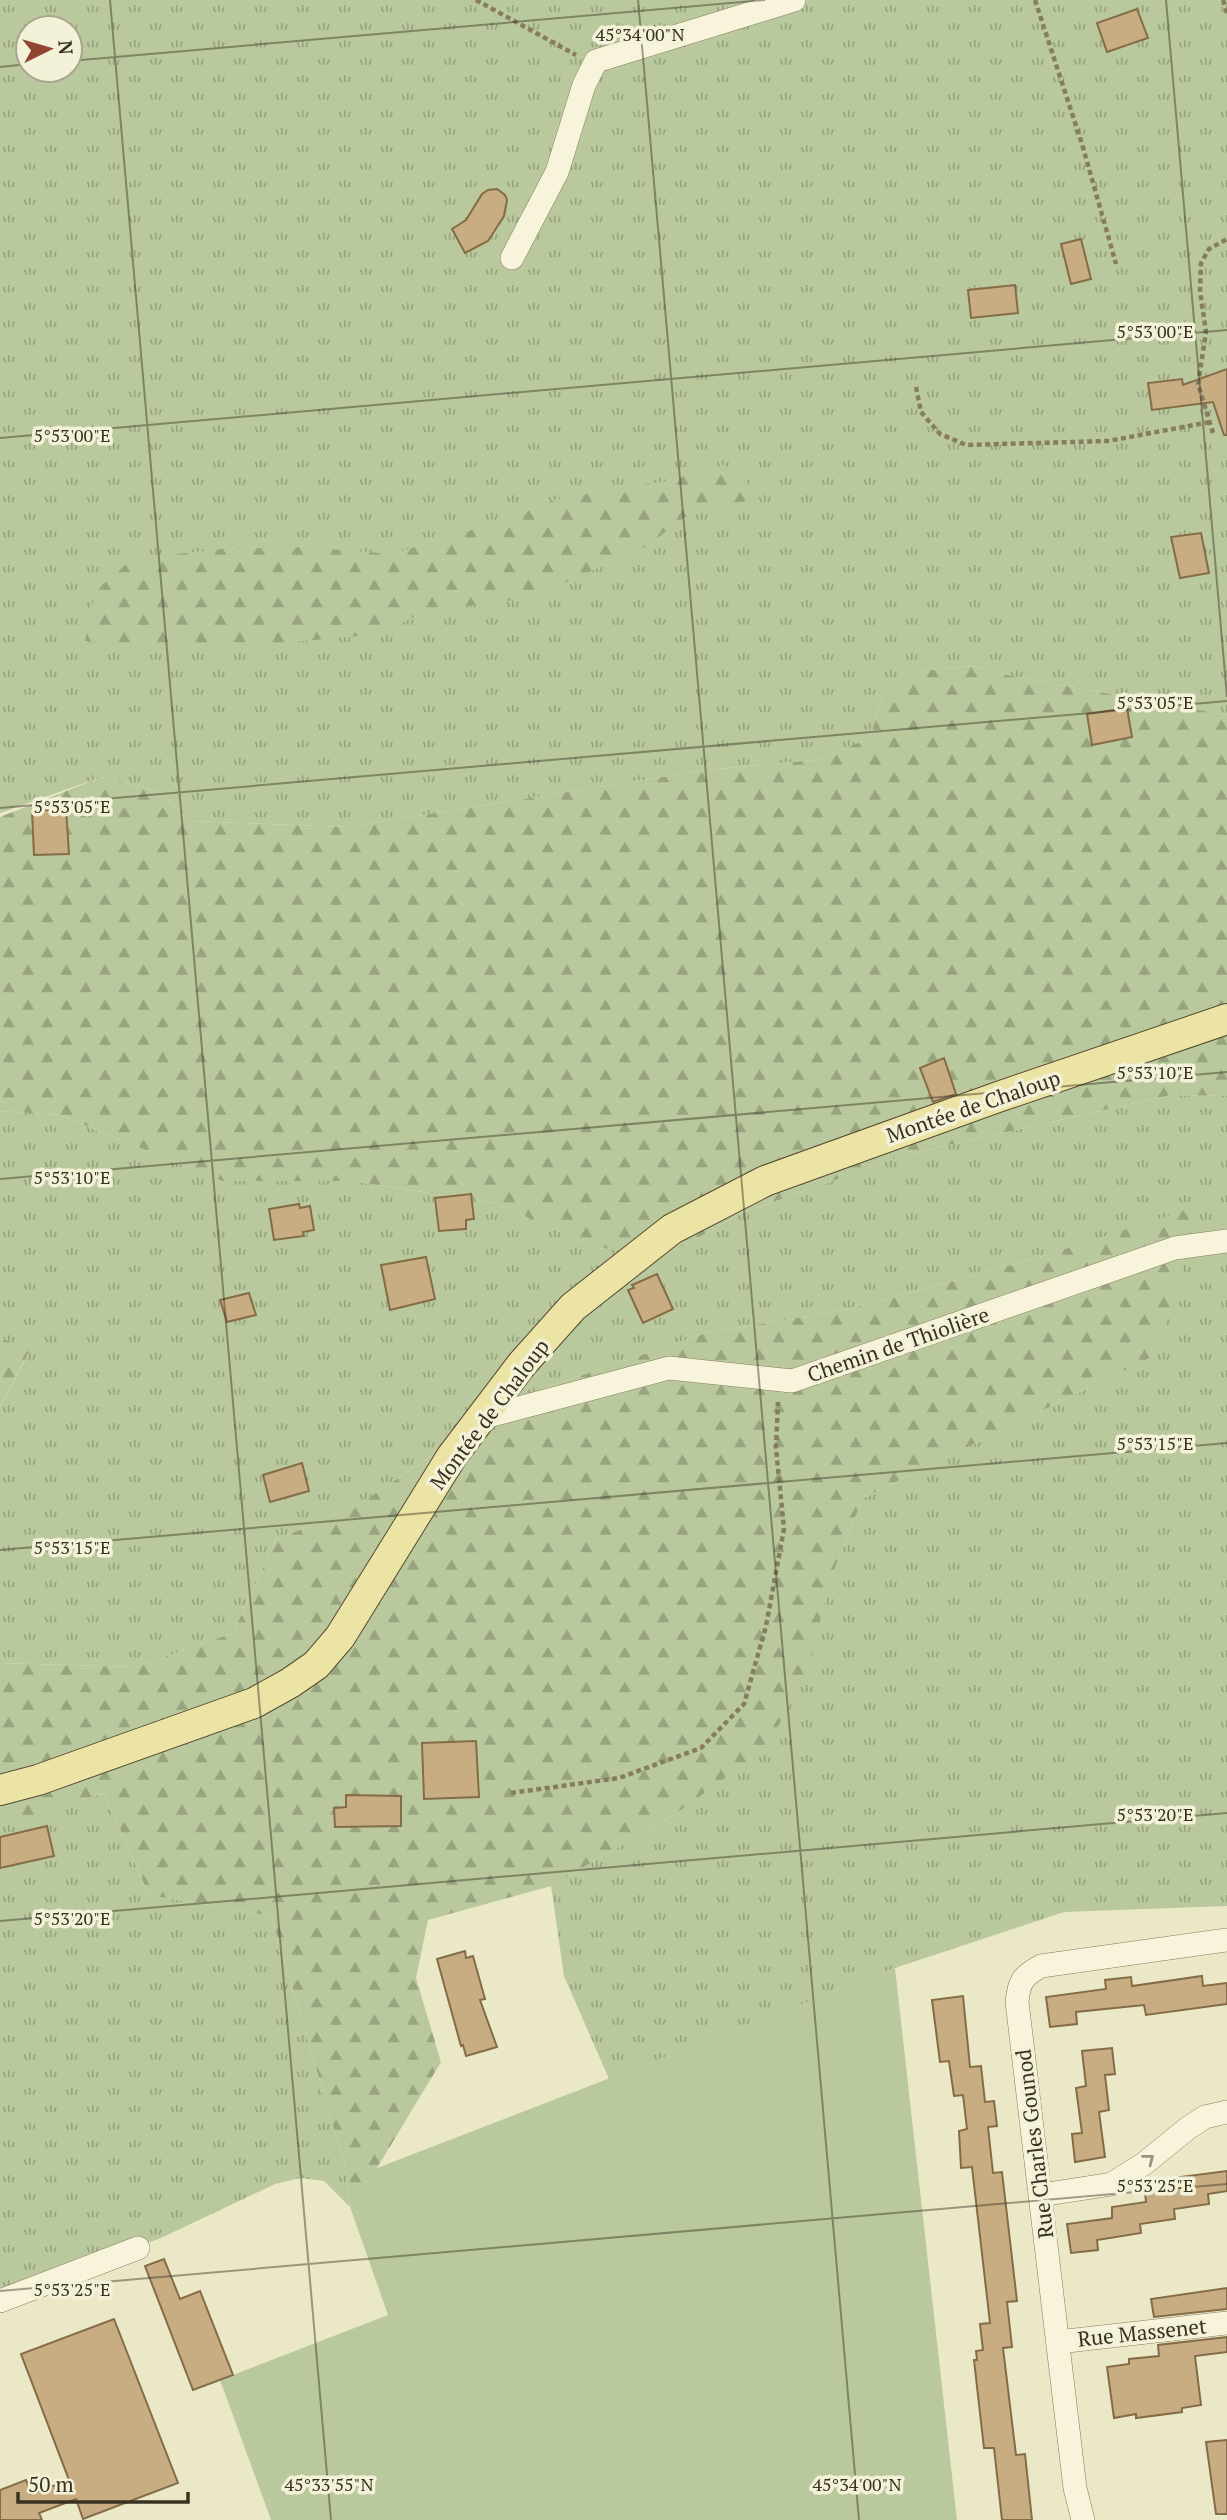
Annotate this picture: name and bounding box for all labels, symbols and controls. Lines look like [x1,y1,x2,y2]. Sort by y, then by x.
north arrow [14,14,84,84]
text: 45°34'00"N [595,22,685,46]
text: N [53,39,80,56]
text: 5°53'00"E [1117,319,1193,343]
text: 5°53'00"E [34,423,110,447]
text: 5°53'05"E [1117,690,1193,714]
text: 5°53'05"E [34,794,110,818]
text: 5°53'10"E [1117,1060,1193,1084]
street label: Montée de Chaloup [882,1063,1064,1149]
text: 5°53'10"E [34,1165,110,1189]
street label: Chemin de Thiolière [803,1300,993,1388]
street label: Montée de Chaloup [423,1333,555,1495]
text: 5°53'15"E [1117,1431,1193,1455]
text: 5°53'15"E [34,1535,110,1559]
text: 5°53'20"E [1117,1802,1193,1826]
text: 5°53'20"E [34,1906,110,1930]
street label: Rue Charles Gounod [1008,2047,1060,2240]
one-way arrow [1142,2155,1154,2168]
text: 5°53'25"E [1117,2173,1193,2197]
text: 5°53'25"E [34,2277,110,2301]
street label: Rue Massenet [1076,2311,1208,2353]
scale bar [18,2460,187,2504]
text: 50 m [28,2470,74,2498]
text: 45°33'55"N [284,2472,374,2496]
text: 45°34'00"N [812,2472,902,2496]

